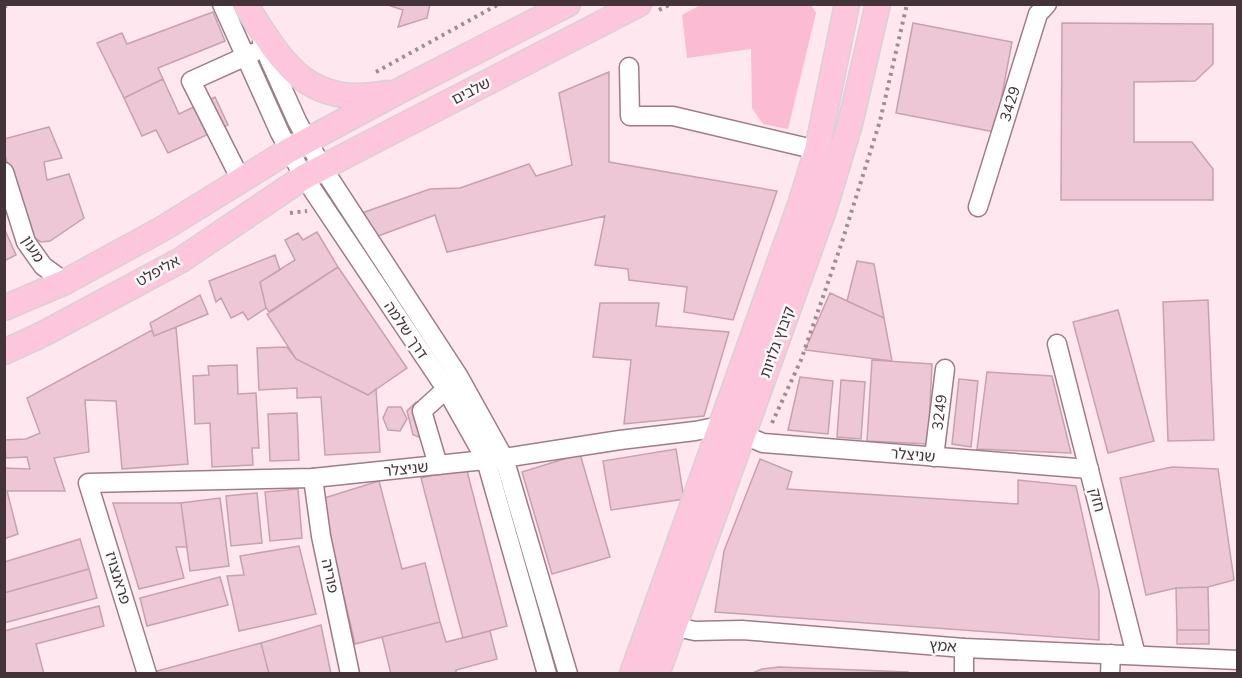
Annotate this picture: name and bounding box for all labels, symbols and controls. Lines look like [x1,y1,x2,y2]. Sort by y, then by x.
street label: שלבים [448,73,494,109]
street label: 3429 [995,84,1025,124]
street label: מעון [17,232,49,266]
street label: אליפלט [132,251,184,291]
street label: דרך שלמה [379,297,433,363]
street label: קיבוץ גלויות [755,303,799,381]
street label: 3249 [927,393,952,431]
street label: שניצלר [890,443,936,467]
street label: שניצלר [383,457,429,481]
street label: חזק [1084,486,1110,514]
street label: פראנצויז [101,549,135,607]
street label: פוריה [317,557,343,595]
street label: אמץ [929,635,957,657]

